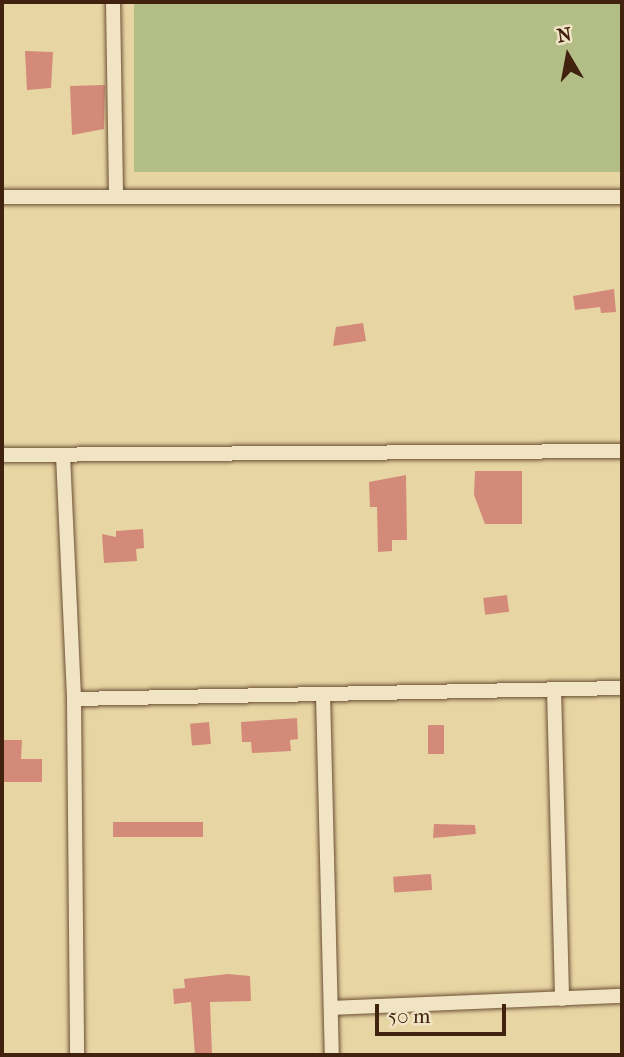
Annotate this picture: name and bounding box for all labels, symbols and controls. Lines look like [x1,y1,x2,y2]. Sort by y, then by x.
north arrow [533,21,603,91]
text: N [555,23,573,47]
scale bar [379,990,510,1034]
text: 50 m [388,1004,431,1028]

